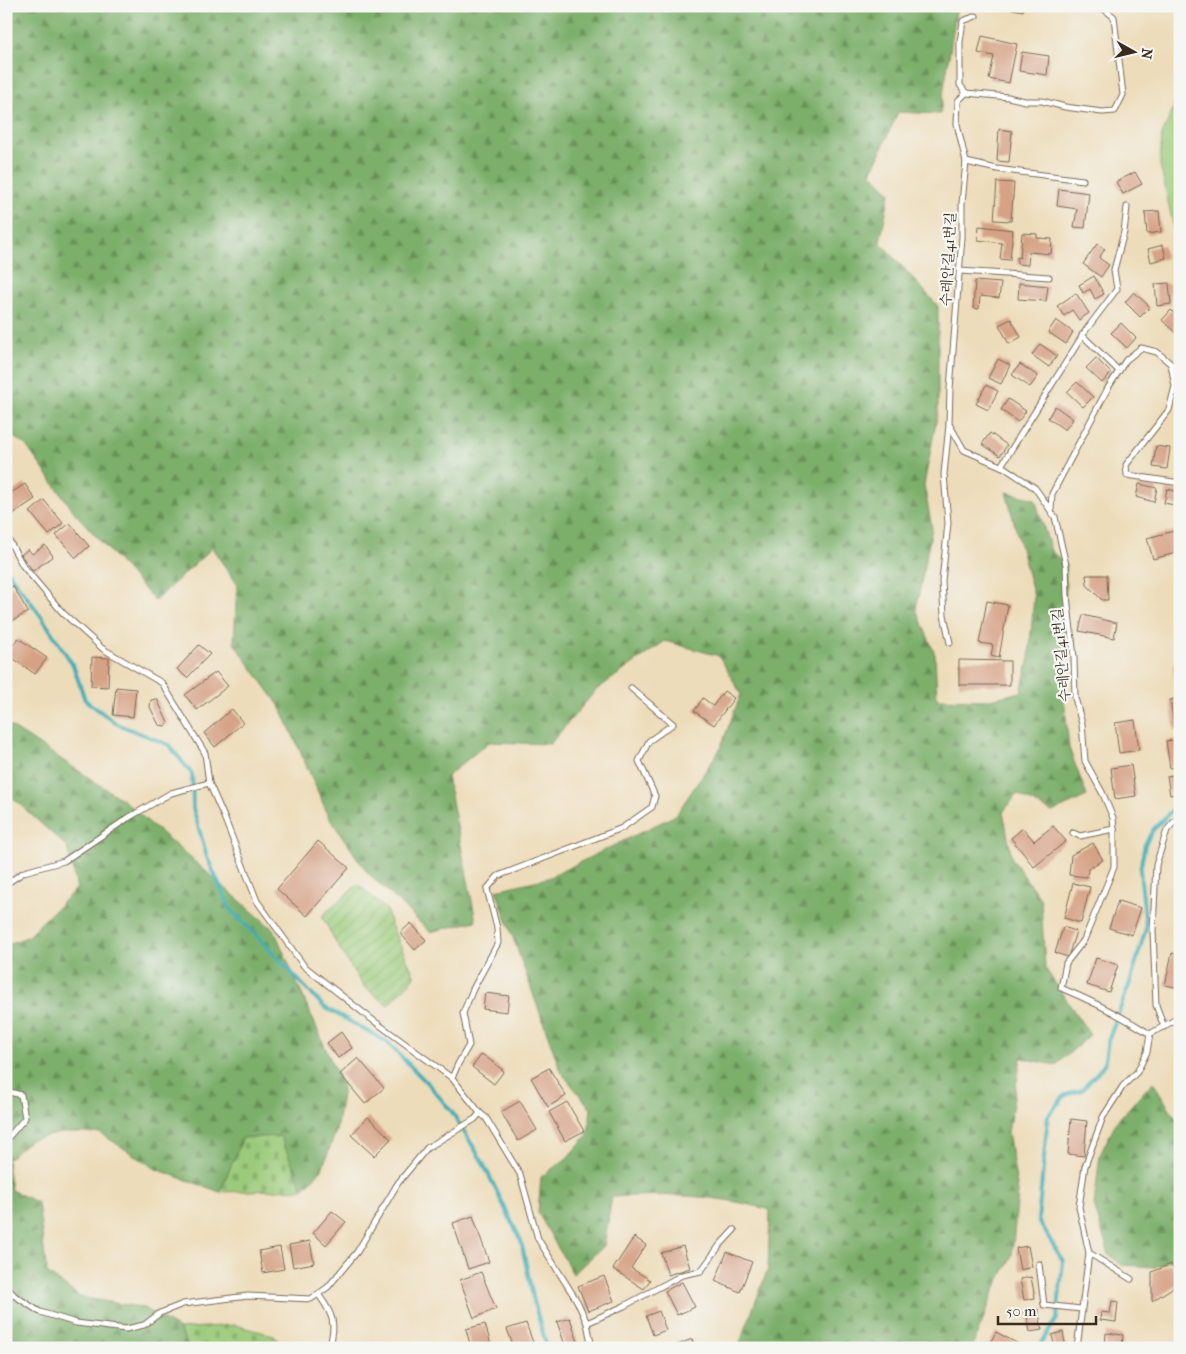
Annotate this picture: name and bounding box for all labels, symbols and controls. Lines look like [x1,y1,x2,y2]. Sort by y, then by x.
north arrow [1108,28,1158,78]
text: N [1137,47,1156,61]
street label: 수레안길41번길 [938,211,959,307]
street label: 수레안길41번길 [1049,607,1074,703]
scale bar [998,1294,1096,1326]
text: 50 m [1006,1302,1037,1320]

